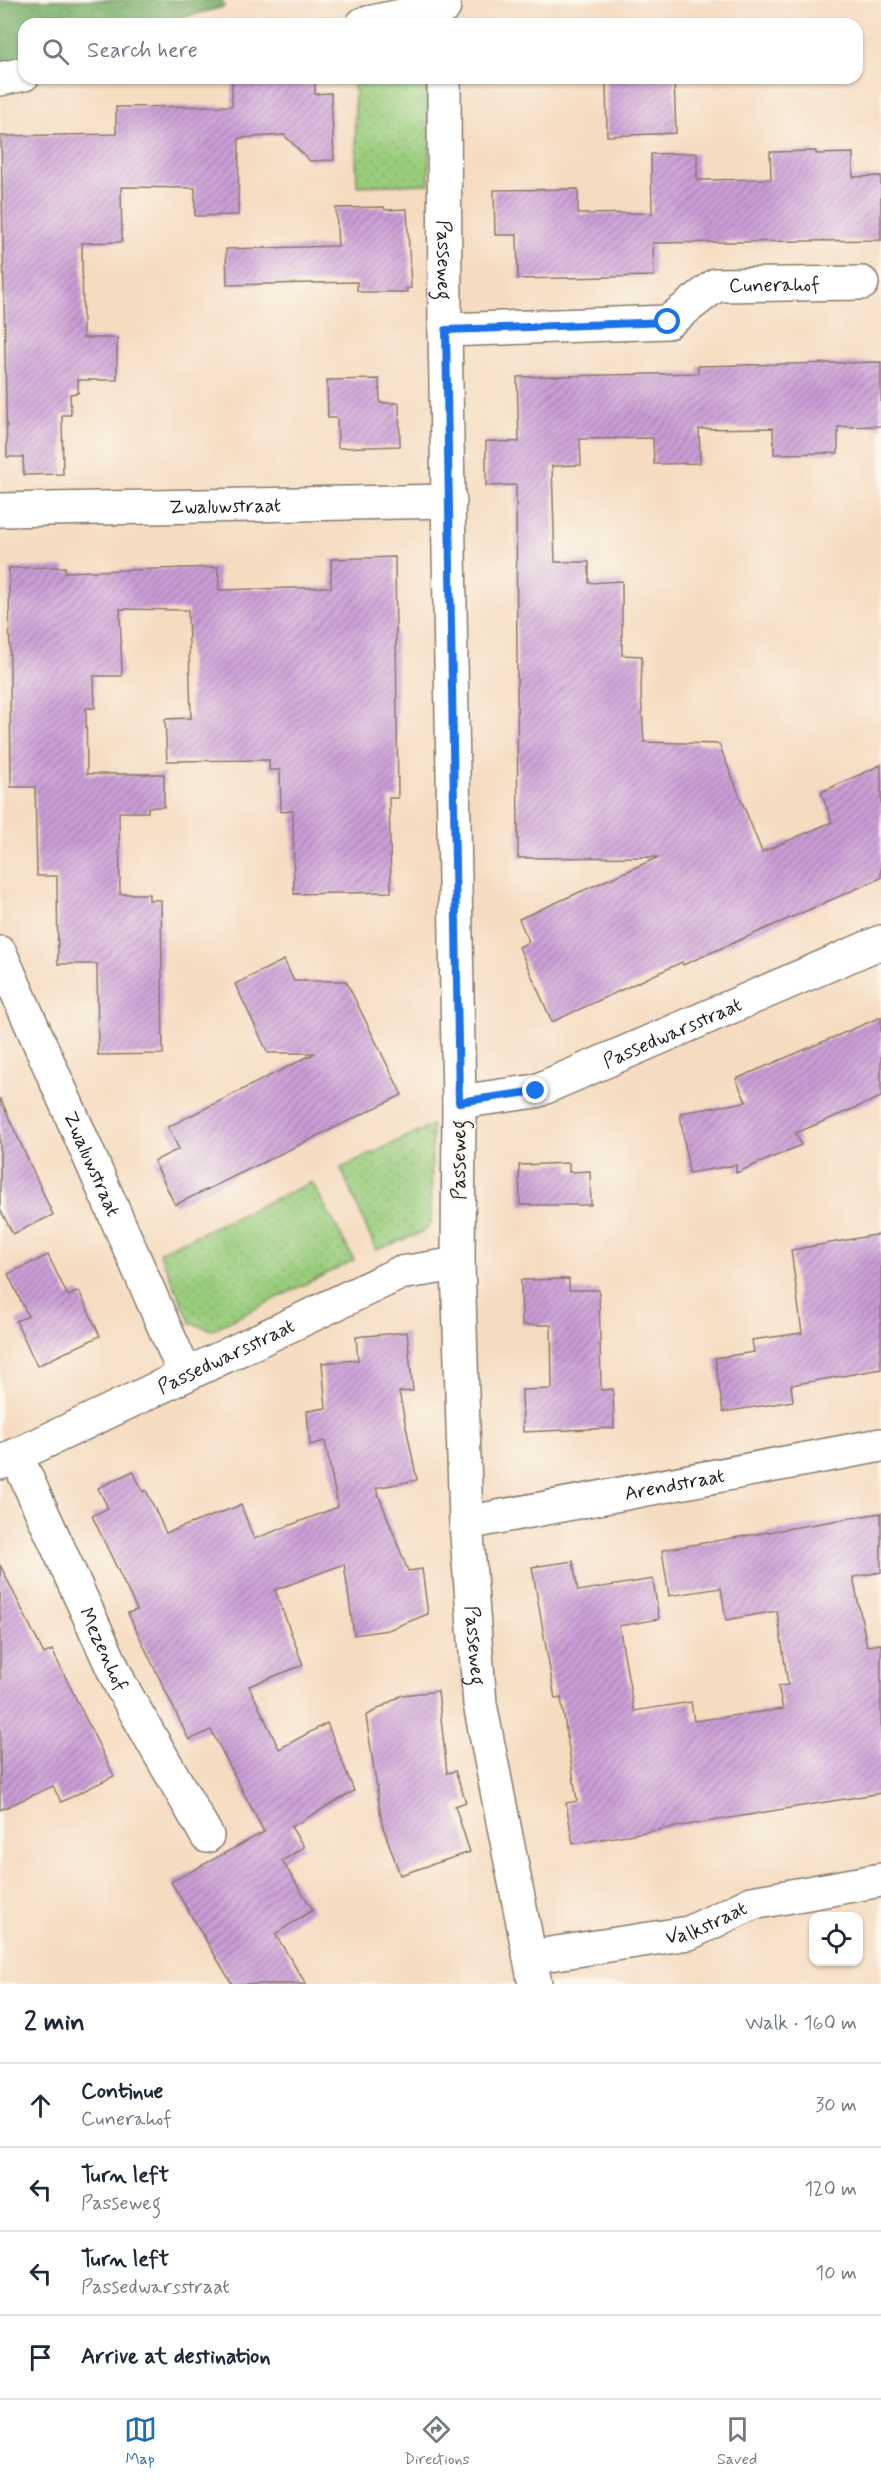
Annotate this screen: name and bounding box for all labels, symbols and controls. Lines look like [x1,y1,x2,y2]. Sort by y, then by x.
search box [18,18,863,84]
icon: search [39,35,72,68]
text: Search here [87,37,198,65]
street label: Passeweg [428,220,457,300]
street label: Cunerahof [729,272,820,300]
route start [654,308,680,334]
street label: Zwaluwstraat [169,492,281,522]
street label: Passedwarsstraat [599,992,746,1076]
route end [522,1077,548,1103]
street label: Zwaluwstraat [56,1107,126,1221]
street label: Passeweg [446,1120,475,1200]
street label: Passedwarsstraat [153,1313,299,1401]
street label: Arendstraat [622,1463,727,1508]
street label: Mezenhof [72,1603,133,1696]
street label: Passeweg [457,1605,491,1687]
street label: Valkstraat [664,1895,752,1951]
map controls [809,1912,863,1966]
button: locate [809,1912,863,1966]
text: 2 min [24,2006,85,2040]
text: Walk · 160 m [745,2010,857,2037]
text: Continue [81,2078,163,2106]
icon: ahead [24,2089,57,2122]
text: 30 m [815,2092,857,2119]
text: Cunerahof [81,2106,172,2133]
text: Turn left [81,2162,169,2190]
icon: left [24,2173,57,2206]
text: 120 m [804,2176,857,2203]
text: Passeweg [81,2190,161,2217]
text: Turn left [81,2246,169,2274]
icon: left [24,2257,57,2290]
text: 10 m [815,2260,857,2287]
text: Passedwarsstraat [81,2274,230,2301]
icon: arrive [24,2341,57,2374]
text: Arrive at destination [81,2343,271,2371]
tab: Map [124,2413,157,2470]
tab: Directions [404,2413,470,2470]
tab: Saved [717,2413,757,2470]

